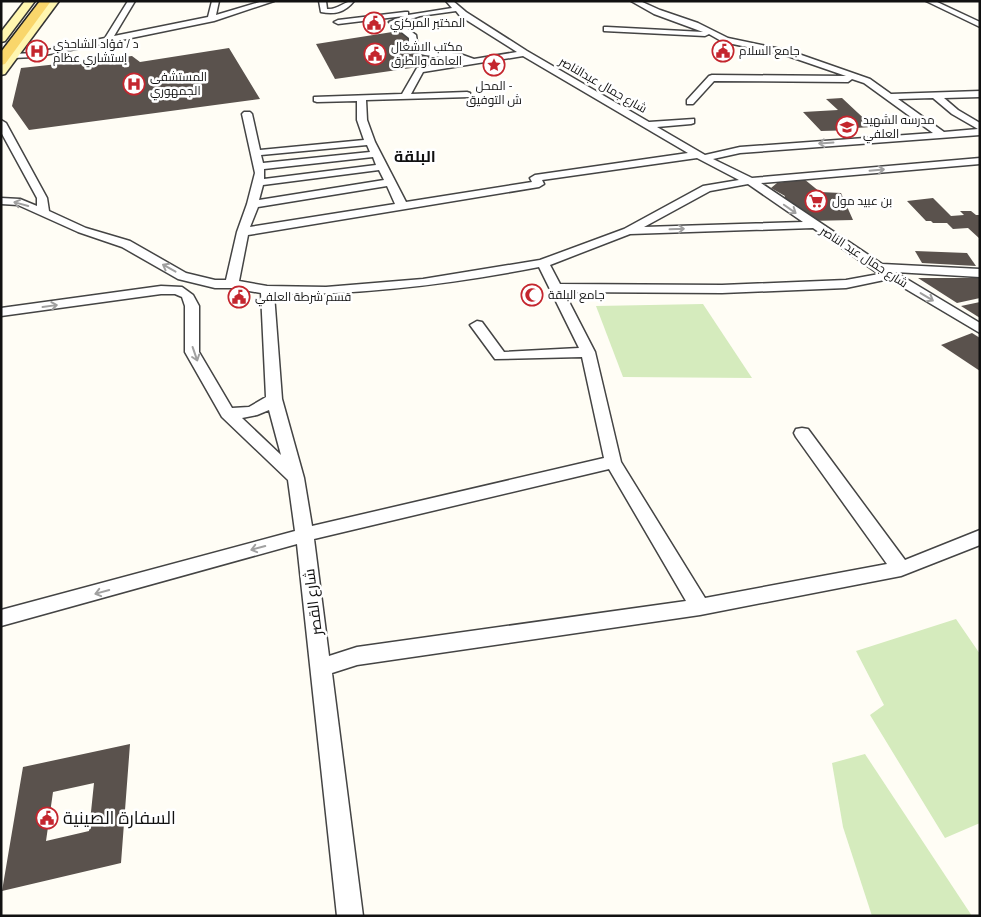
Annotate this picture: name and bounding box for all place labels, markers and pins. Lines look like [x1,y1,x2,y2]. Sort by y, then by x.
public building icon: المختبر المركزي [362,11,386,35]
place label: المختبر المركزي [390,16,465,33]
place label: د / فؤاد الشاحذي إستشاري عظام [53,37,139,68]
hospital icon: د / فؤاد الشاحذي إستشاري عظام [25,39,49,63]
public building icon: جامع السلام [711,39,735,63]
place label: مكتب الاشغال العامة والطرق [391,40,463,68]
public building icon: مكتب الاشغال العامة والطرق [363,42,387,66]
place label: جامع السلام [739,44,800,59]
place icon: المحل - ش التوفيق [482,53,506,77]
place label: المستشفى الجمهوري [150,70,207,101]
hospital icon: المستشفى الجمهوري [122,72,146,96]
place label: المحل - ش التوفيق [466,79,522,107]
place label: مدرسه الشهيد العلفي [863,113,935,144]
school or university icon: مدرسه الشهيد العلفي [835,115,859,139]
supermarket icon: بن عبيد مول [804,189,828,213]
place label: بن عبيد مول [832,194,892,208]
mosque icon: جامع البلقة [520,283,544,307]
public building icon: قسم شرطة العلفي [227,285,251,309]
place label: جامع البلقة [548,288,605,303]
place label: قسم شرطة العلفي [255,290,351,307]
public building icon: السفارة الصينية [35,806,59,830]
place label: السفارة الصينية [63,807,176,829]

